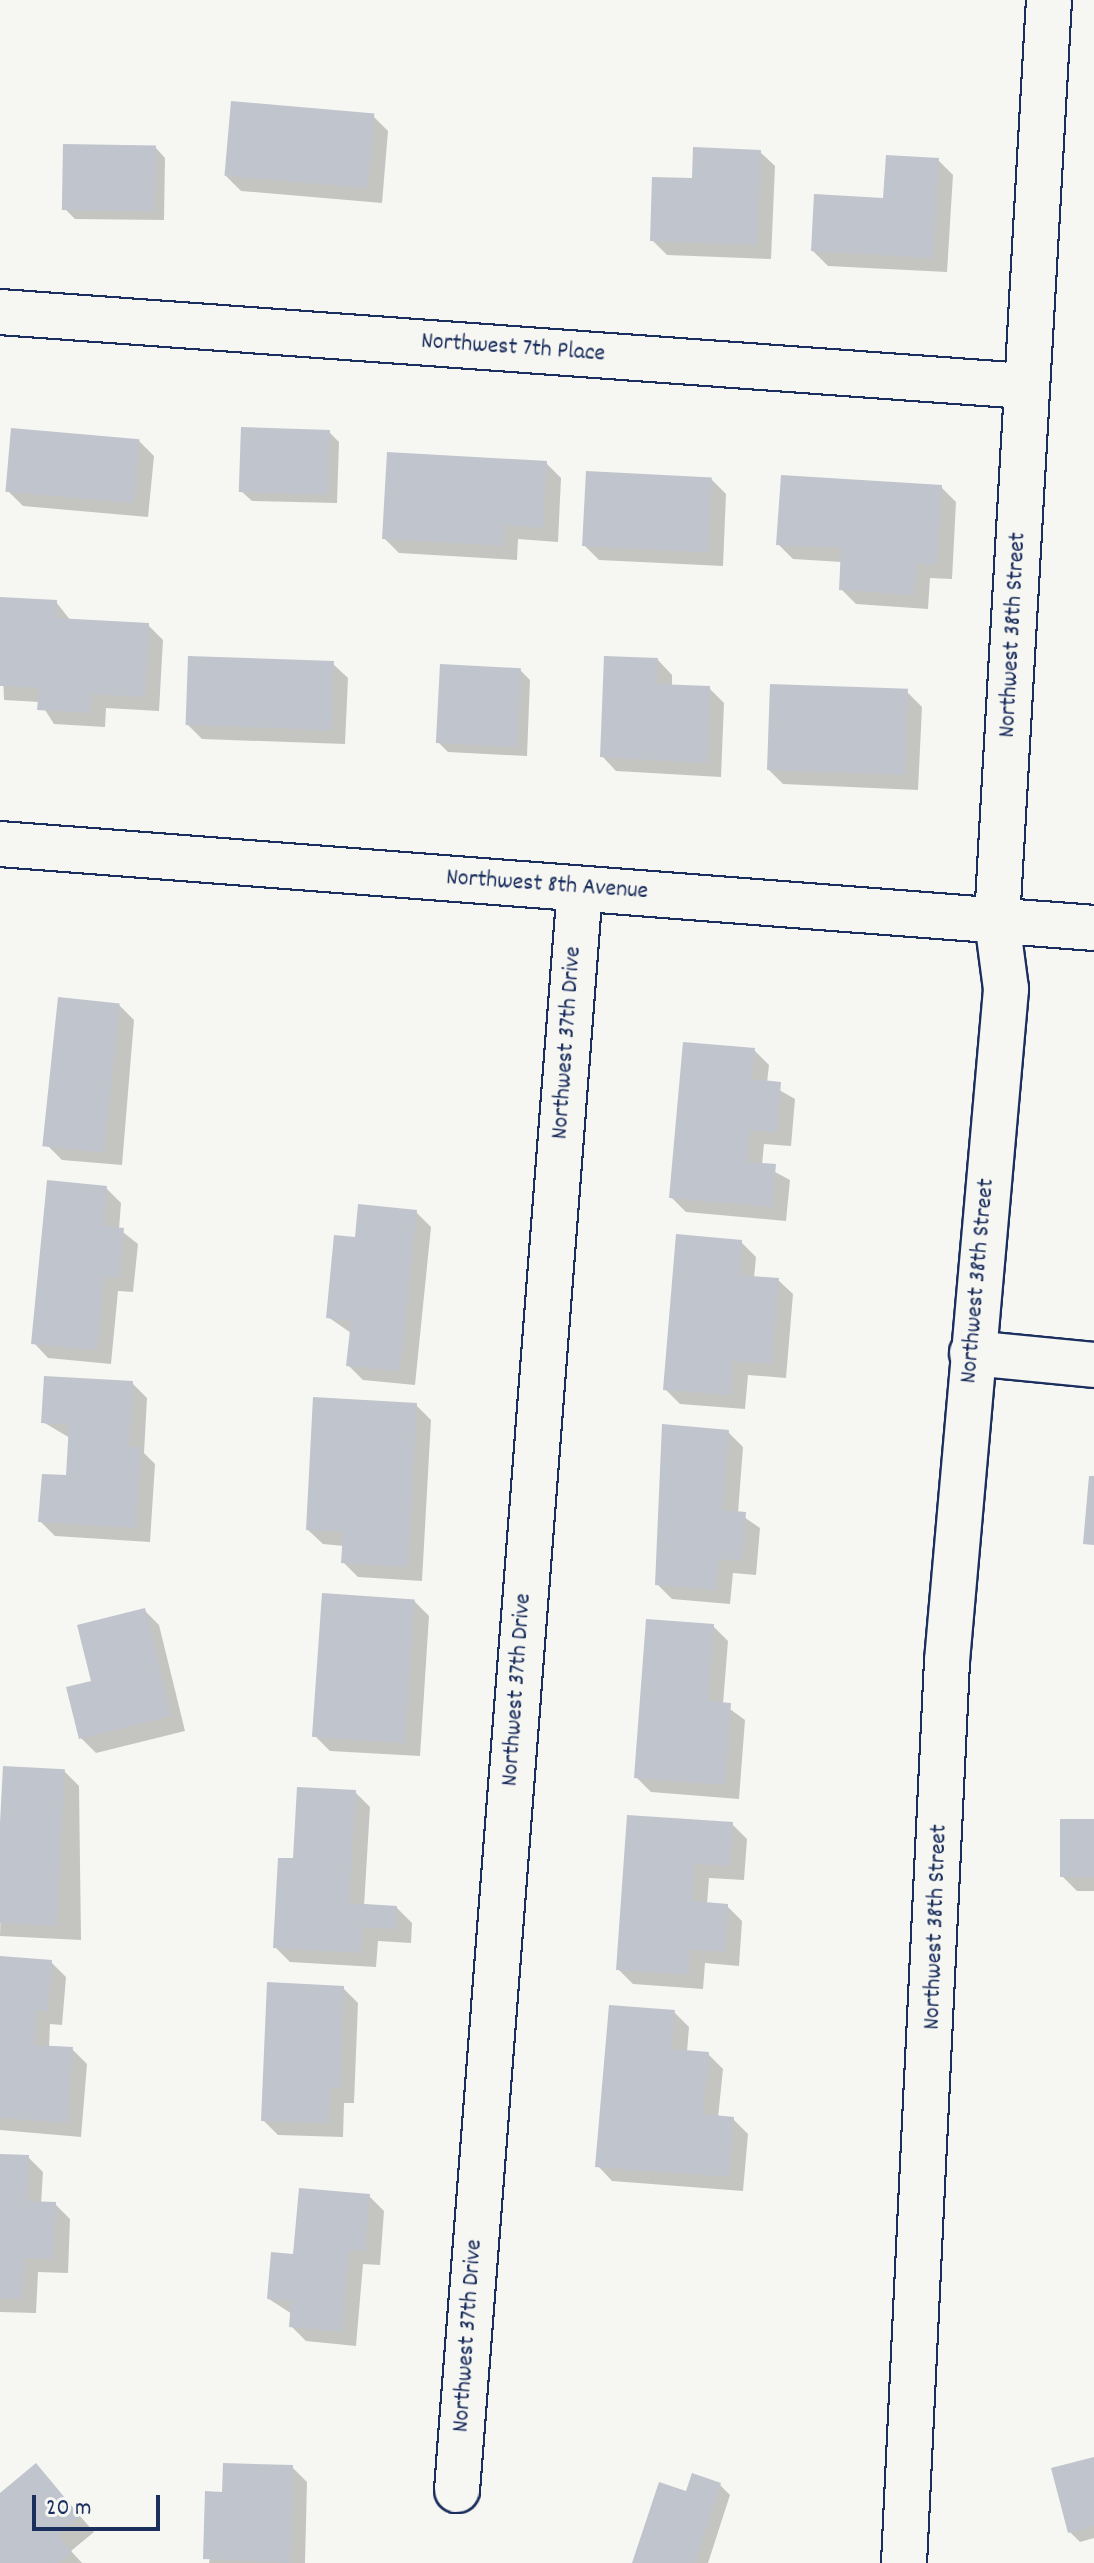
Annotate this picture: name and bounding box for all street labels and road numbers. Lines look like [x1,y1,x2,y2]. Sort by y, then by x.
street label: Northwest 7th Place [420,328,606,370]
street label: Northwest 38th Street [994,532,1034,738]
street label: Northwest 8th Avenue [445,865,649,907]
street label: Northwest 37th Drive [547,946,589,1140]
street label: Northwest 38th Street [956,1177,1002,1385]
street label: Northwest 37th Drive [497,1593,539,1787]
street label: Northwest 38th Street [919,1824,955,2030]
street label: Northwest 37th Drive [448,2239,490,2433]

